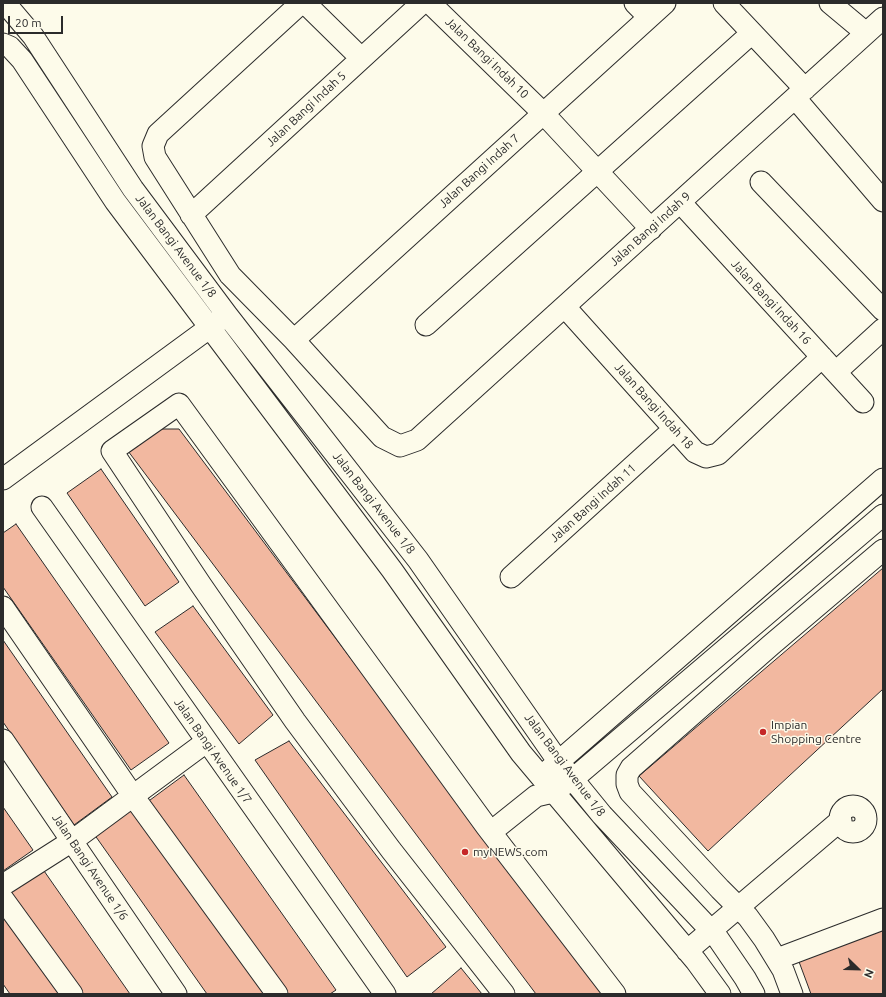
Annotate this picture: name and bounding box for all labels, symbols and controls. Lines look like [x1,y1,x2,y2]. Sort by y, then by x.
scale bar [10,8,65,34]
street label: Jalan Bangi Indah 10 [442,14,532,102]
text: 20 m [15,16,42,29]
street label: Jalan Bangi Indah 5 [263,68,349,150]
street label: Jalan Bangi Indah 7 [436,131,522,211]
street label: Jalan Bangi Indah 9 [607,189,693,269]
street label: Jalan Bangi Avenue 1/8 [133,192,219,300]
street label: Jalan Bangi Indah 16 [728,257,814,347]
street label: Jalan Bangi Indah 18 [612,360,696,452]
street label: Jalan Bangi Avenue 1/8 [330,449,418,557]
street label: Jalan Bangi Indah 11 [547,461,639,545]
street label: Jalan Bangi Avenue 1/7 [171,696,255,806]
street label: Jalan Bangi Avenue 1/8 [522,711,608,819]
place label: Impian Shopping Centre [771,718,861,746]
marker: Impian Shopping Centre [758,727,768,737]
street label: Jalan Bangi Avenue 1/6 [49,811,131,923]
place label: myNEWS.com [473,845,548,859]
marker: myNEWS.com [460,847,470,857]
north arrow [838,949,878,989]
text: N [862,968,876,980]

